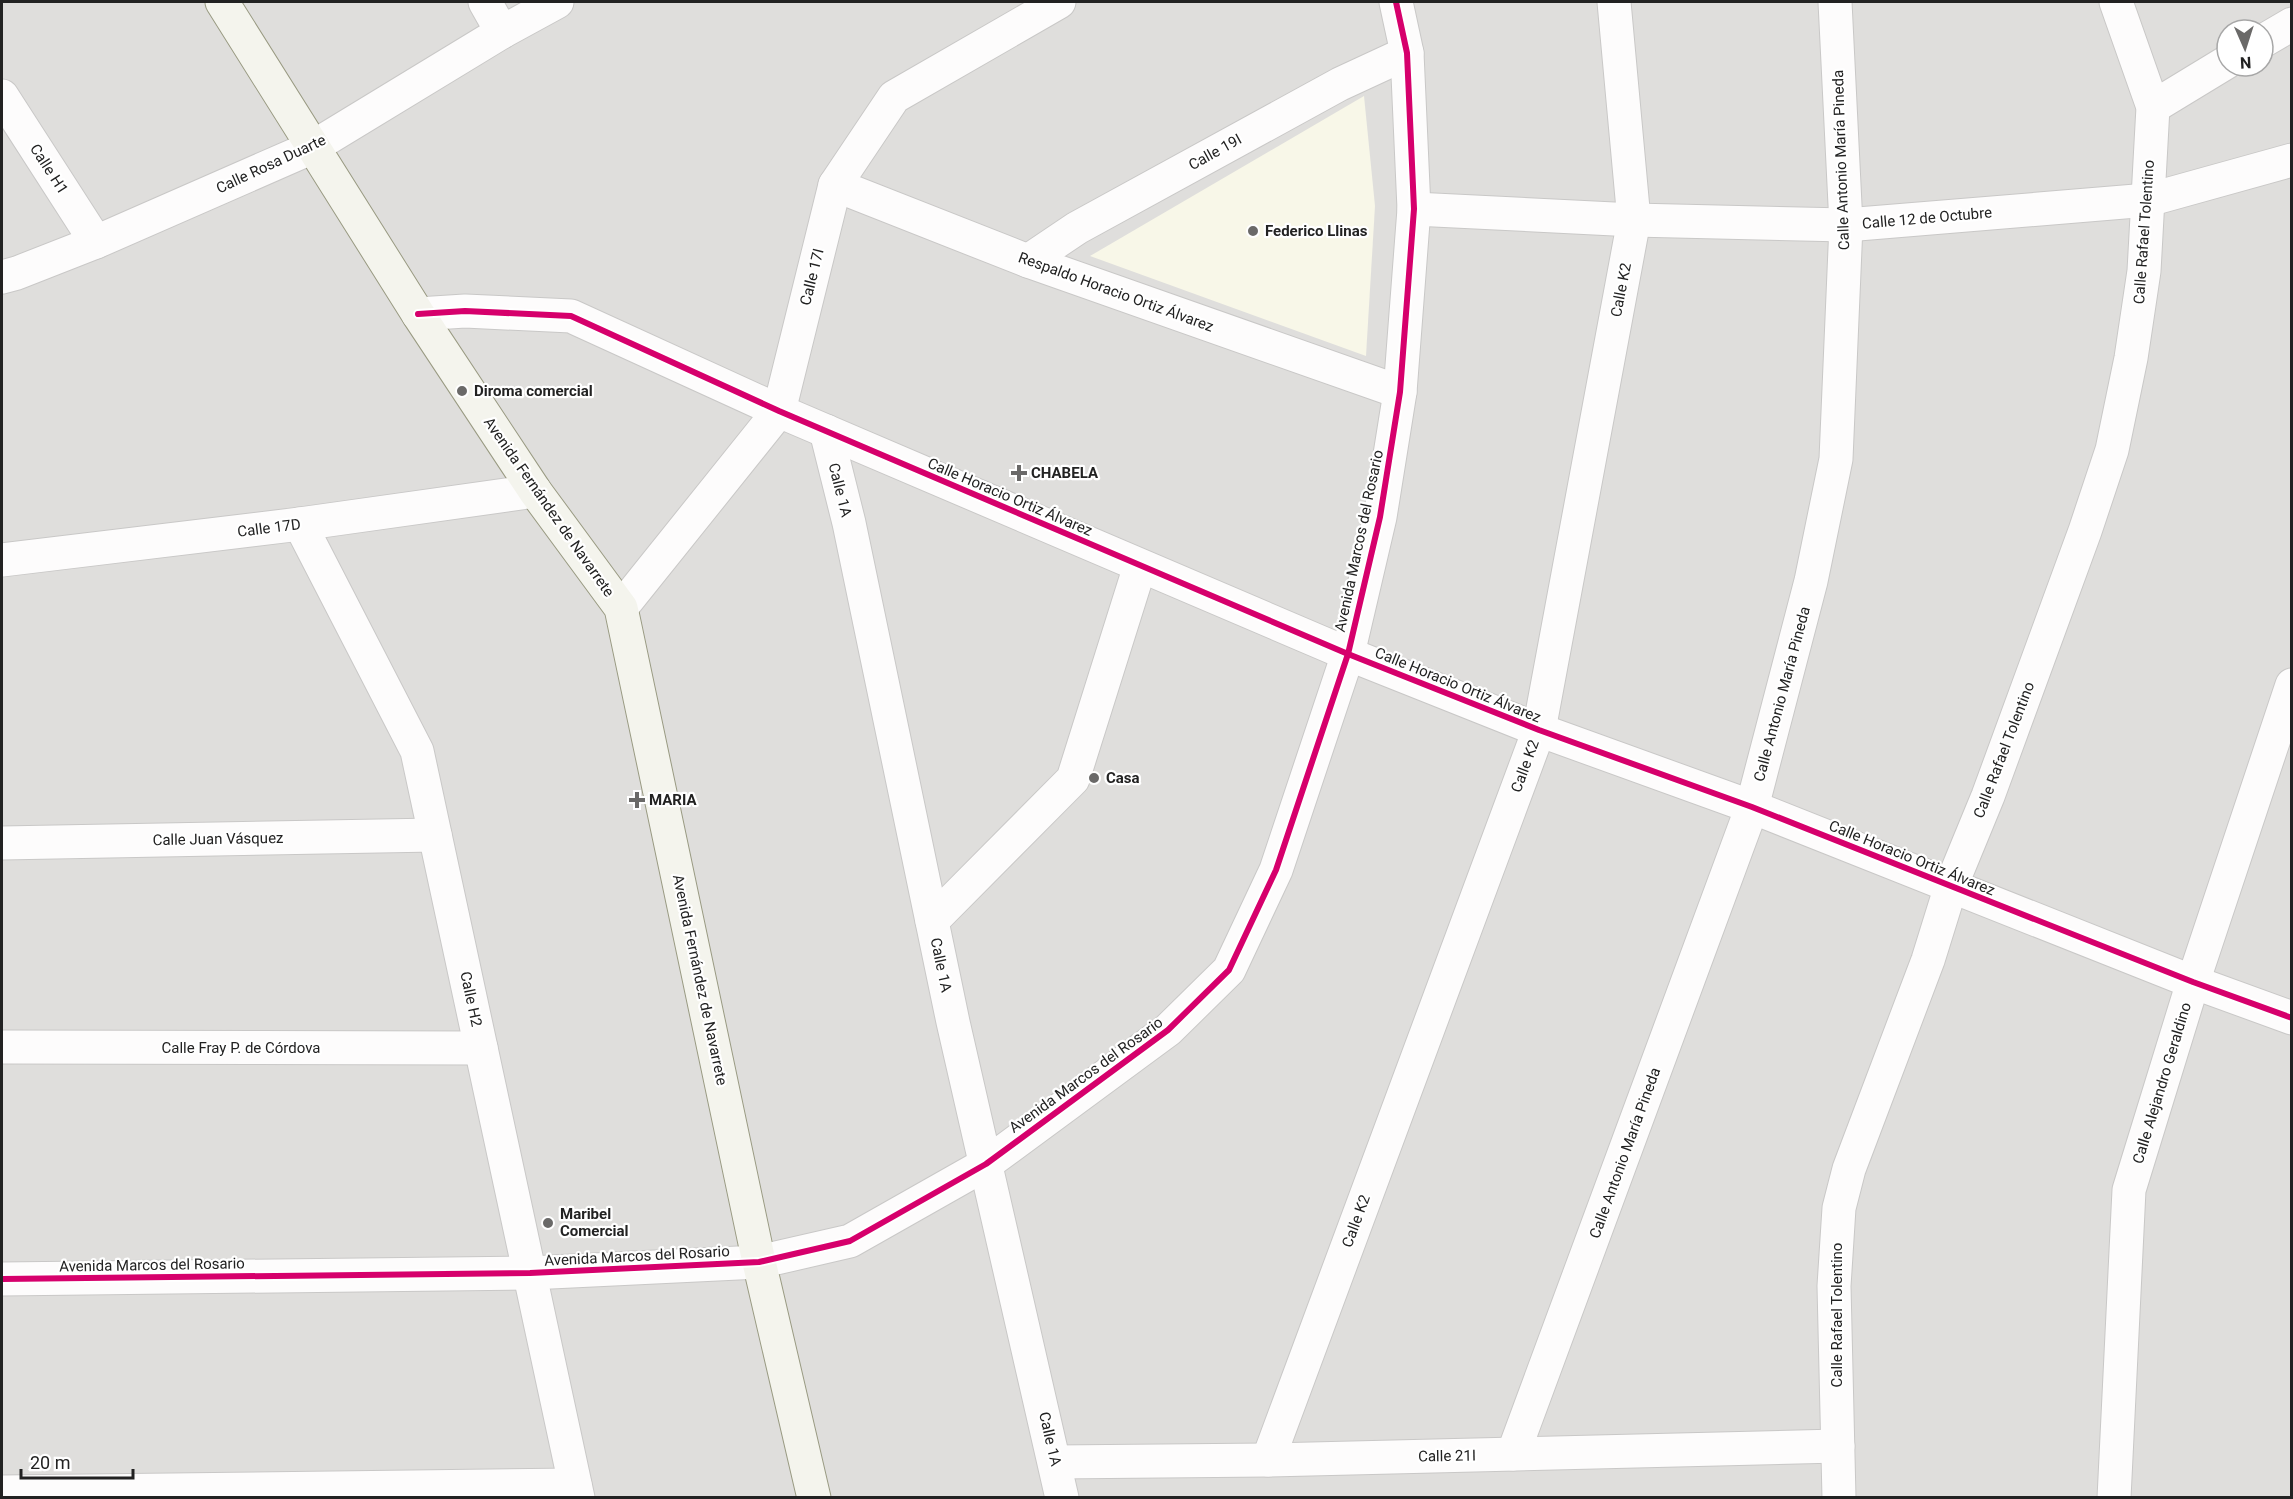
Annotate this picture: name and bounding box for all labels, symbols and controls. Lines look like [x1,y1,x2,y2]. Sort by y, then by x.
north arrow [2215,18,2275,78]
text: N [2240,53,2252,72]
street label: Calle Antonio María Pineda [1829,70,1853,250]
street label: Calle 19I [1185,130,1245,174]
street label: Calle Rosa Duarte [213,131,329,197]
street label: Calle H1 [26,141,72,197]
street label: Calle Rafael Tolentino [2130,159,2158,305]
street label: Calle 12 de Octubre [1861,203,1993,233]
place label: Federico Llinas [1265,222,1368,240]
marker: Federico Llinas [1246,224,1260,238]
street label: Calle 17I [796,247,828,307]
street label: Respaldo Horacio Ortiz Álvarez [1016,248,1216,336]
street label: Calle K2 [1607,261,1635,319]
place label: Diroma comercial [474,382,593,400]
marker: Diroma comercial [455,384,469,398]
street label: Avenida Fernández de Navarrete [480,414,618,600]
street label: Avenida Marcos del Rosario [1331,448,1387,634]
street label: Calle Horacio Ortiz Álvarez [925,454,1095,540]
street label: Calle 1A [825,461,855,519]
place label: CHABELA [1031,464,1099,482]
marker: CHABELA [1012,466,1026,480]
street label: Calle 17D [236,515,302,541]
street label: Calle Antonio María Pineda [1750,605,1814,783]
street label: Calle Horacio Ortiz Álvarez [1372,643,1544,727]
street label: Calle Rafael Tolentino [1970,679,2038,821]
street label: Calle K2 [1507,737,1543,795]
place label: Casa [1106,769,1140,787]
marker: Casa [1087,771,1101,785]
place label: MARIA [649,791,697,809]
marker: MARIA [630,793,644,807]
street label: Calle Horacio Ortiz Álvarez [1826,816,1998,900]
street label: Calle Juan Vásquez [152,829,284,849]
street label: Avenida Fernández de Navarrete [669,873,731,1087]
street label: Calle 1A [926,936,956,994]
street label: Calle H2 [456,970,486,1028]
street label: Calle Alejandro Geraldino [2129,1000,2195,1166]
street label: Avenida Marcos del Rosario [1006,1013,1166,1137]
street label: Calle Fray P. de Córdova [161,1039,321,1057]
street label: Calle Antonio María Pineda [1586,1065,1664,1241]
street label: Calle K2 [1338,1192,1374,1250]
place label: Maribel Comercial [560,1205,629,1240]
marker: Maribel Comercial [541,1216,555,1230]
street label: Avenida Marcos del Rosario [544,1242,730,1270]
street label: Calle Rafael Tolentino [1828,1243,1846,1387]
street label: Avenida Marcos del Rosario [59,1254,245,1276]
street label: Calle 1A [1035,1410,1065,1468]
scale bar [21,1442,134,1480]
street label: Calle 21I [1418,1446,1476,1466]
text: 20 m [30,1452,70,1473]

